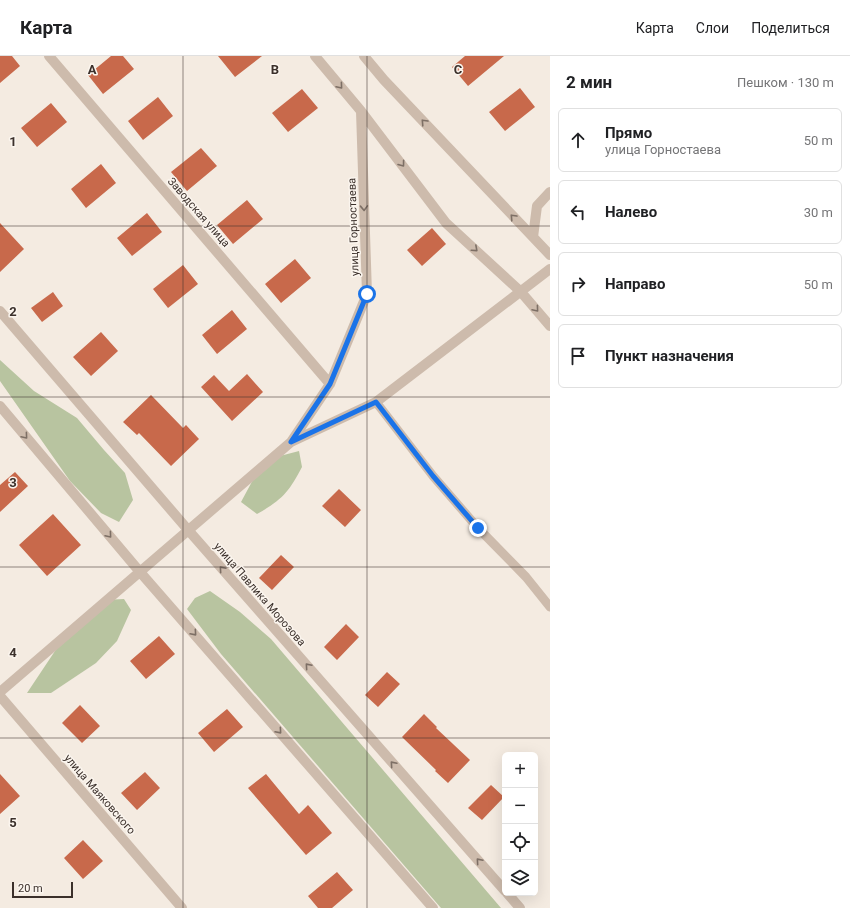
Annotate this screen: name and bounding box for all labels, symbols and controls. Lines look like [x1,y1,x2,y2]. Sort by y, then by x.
text: Карта [20,16,72,39]
text: Карта [636,20,674,36]
text: Слои [696,20,729,36]
text: Поделиться [751,20,830,36]
text: A [88,62,97,77]
text: B [271,62,279,77]
text: C [454,62,463,77]
text: 2 мин [566,72,612,92]
text: Пешком · 130 m [737,75,834,90]
one-way arrow [335,81,342,88]
one-way arrow [421,119,429,127]
text: Прямо [605,124,652,142]
icon: ahead [567,129,589,151]
text: 50 m [804,133,833,148]
text: 1 [9,134,17,149]
text: улица Горностаева [605,142,721,157]
one-way arrow [397,160,404,167]
street label: Заводская улица [165,175,232,250]
street label: улица Горностаева [345,178,362,276]
icon: left [567,201,589,223]
text: Налево [605,203,657,221]
one-way arrow [360,205,368,211]
text: 30 m [804,205,833,220]
one-way arrow [511,214,518,222]
one-way arrow [470,245,478,252]
icon: right [567,273,589,295]
text: Направо [605,275,666,293]
text: 50 m [804,277,833,292]
route start [358,285,376,303]
text: 2 [9,304,17,319]
one-way arrow [531,304,538,312]
icon: arrive [567,345,589,367]
text: Пункт назначения [605,347,734,365]
one-way arrow [21,431,28,438]
text: 3 [9,475,17,490]
route end [469,519,487,537]
one-way arrow [104,530,111,538]
street label: улица Павлика Морозова [211,540,308,649]
one-way arrow [219,566,226,573]
one-way arrow [189,629,196,636]
text: 4 [9,645,17,660]
one-way arrow [305,663,312,671]
one-way arrow [275,727,282,734]
street label: улица Маяковского [61,752,138,837]
map controls [502,752,538,896]
button: + [502,752,538,788]
one-way arrow [391,761,398,769]
button: − [502,788,538,824]
text: 5 [9,815,17,830]
button: locate [502,824,538,860]
one-way arrow [477,859,484,866]
button: layers [502,860,538,896]
scale bar [12,880,73,899]
text: 20 m [18,882,43,895]

